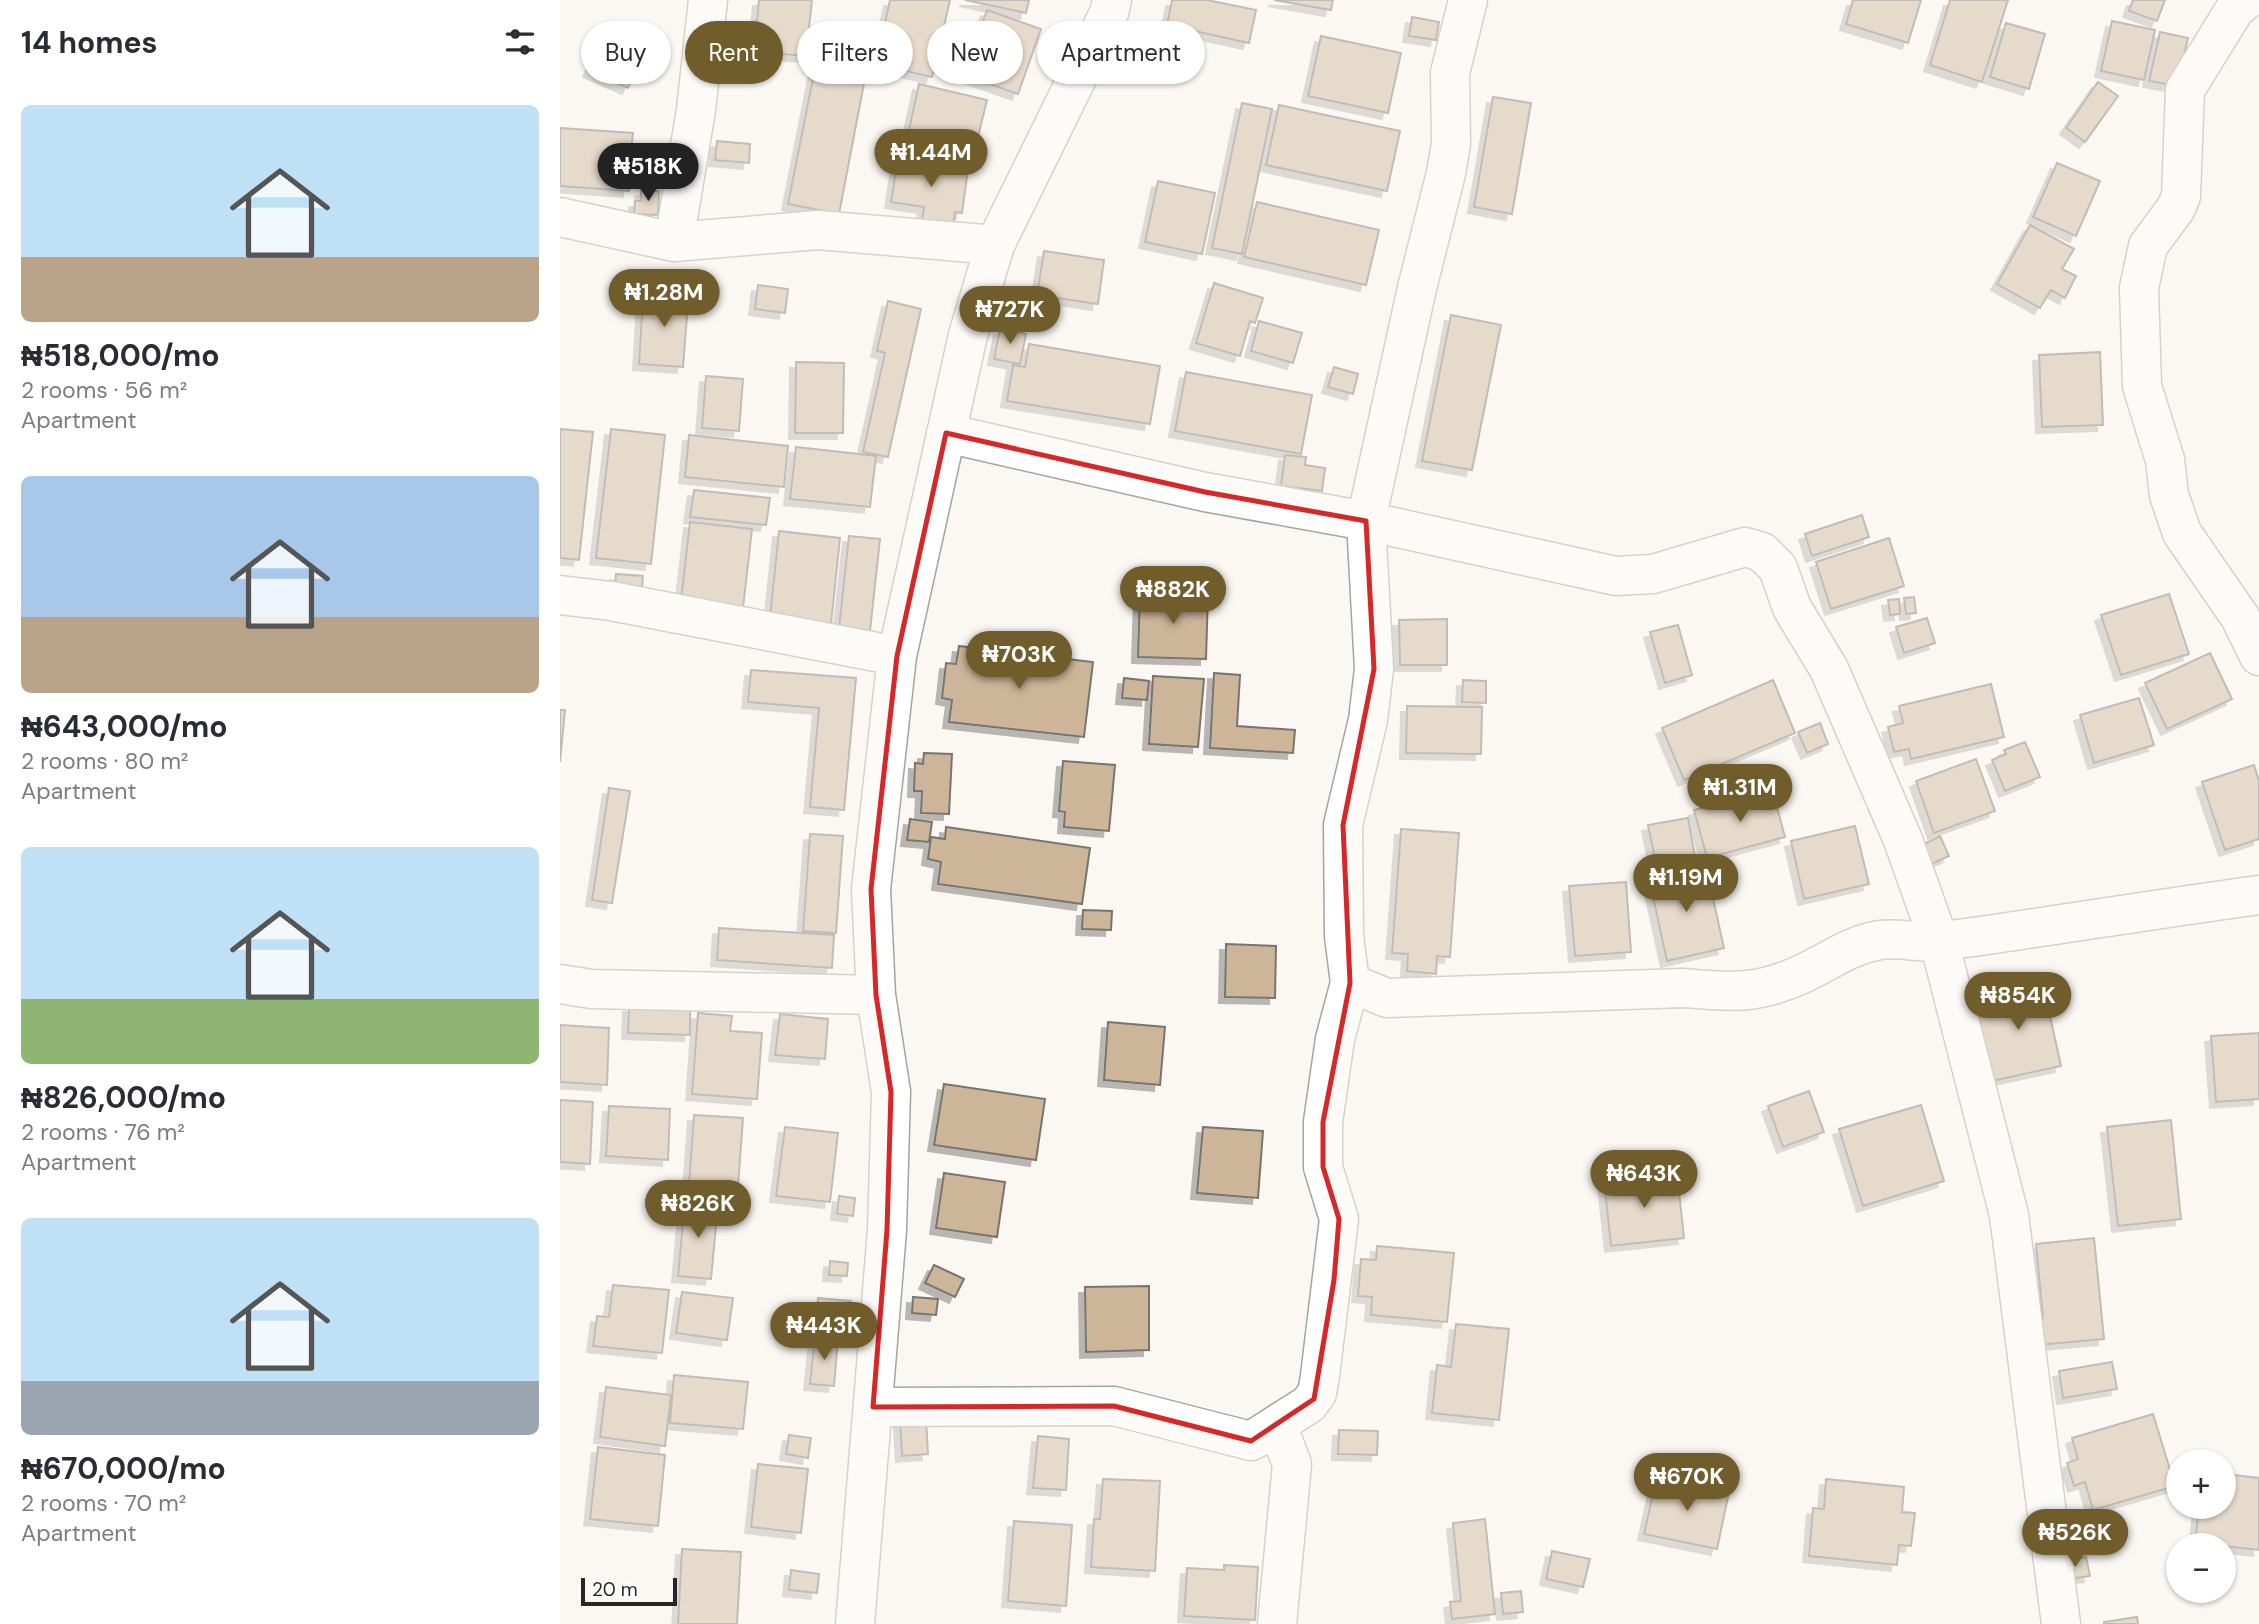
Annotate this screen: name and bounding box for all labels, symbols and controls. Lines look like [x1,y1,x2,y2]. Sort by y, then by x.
chip: Buy [581,21,671,84]
chip: Rent [685,21,783,84]
chip: Filters [797,21,913,84]
chip: New [927,21,1023,84]
chip: Apartment [1037,21,1205,84]
text: 14 homes [21,23,158,62]
icon: filters [501,23,539,61]
pin: ₦1.44M [874,130,988,189]
text: ₦1.44M [890,137,972,167]
pin: ₦518K [599,144,697,203]
icon: home [217,150,343,276]
text: ₦518K [614,151,682,181]
pin: ₦1.28M [607,270,721,329]
text: ₦1.28M [625,277,703,307]
pin: ₦727K [961,286,1059,346]
text: ₦727K [975,294,1045,324]
text: ₦518,000/mo [21,336,220,375]
text: 2 rooms · 56 m² [21,375,187,405]
text: Apartment [21,405,136,435]
icon: home [217,521,343,647]
pin: ₦882K [1124,566,1222,626]
text: ₦882K [1136,574,1210,604]
pin: ₦703K [970,632,1068,691]
text: ₦703K [982,639,1056,669]
text: ₦643,000/mo [21,707,228,746]
text: 2 rooms · 80 m² [21,746,188,776]
pin: ₦1.31M [1683,764,1797,824]
text: ₦1.31M [1703,772,1777,802]
text: Apartment [21,776,136,806]
pin: ₦1.19M [1629,855,1743,914]
text: ₦1.19M [1649,862,1723,892]
icon: home [217,892,343,1018]
pin: ₦854K [1969,972,2067,1032]
text: ₦854K [1980,980,2056,1010]
text: ₦826,000/mo [21,1078,226,1117]
text: 2 rooms · 76 m² [21,1117,185,1147]
text: Apartment [21,1147,136,1177]
pin: ₦643K [1595,1150,1693,1210]
text: ₦643K [1606,1158,1682,1188]
pin: ₦826K [649,1180,747,1240]
text: ₦826K [661,1188,735,1218]
icon: home [217,1263,343,1389]
pin: ₦443K [775,1302,873,1362]
text: ₦443K [786,1310,862,1340]
text: ₦670,000/mo [21,1449,226,1488]
map controls [2166,1449,2236,1603]
button: + [2166,1449,2236,1519]
pin: ₦670K [1638,1454,1736,1513]
text: ₦670K [1650,1461,1724,1491]
text: 2 rooms · 70 m² [21,1488,186,1518]
pin: ₦526K [2026,1510,2124,1569]
text: ₦526K [2038,1517,2112,1547]
text: Apartment [21,1518,136,1548]
button: − [2166,1533,2236,1603]
scale bar [581,1575,677,1607]
text: 20 m [592,1577,638,1602]

